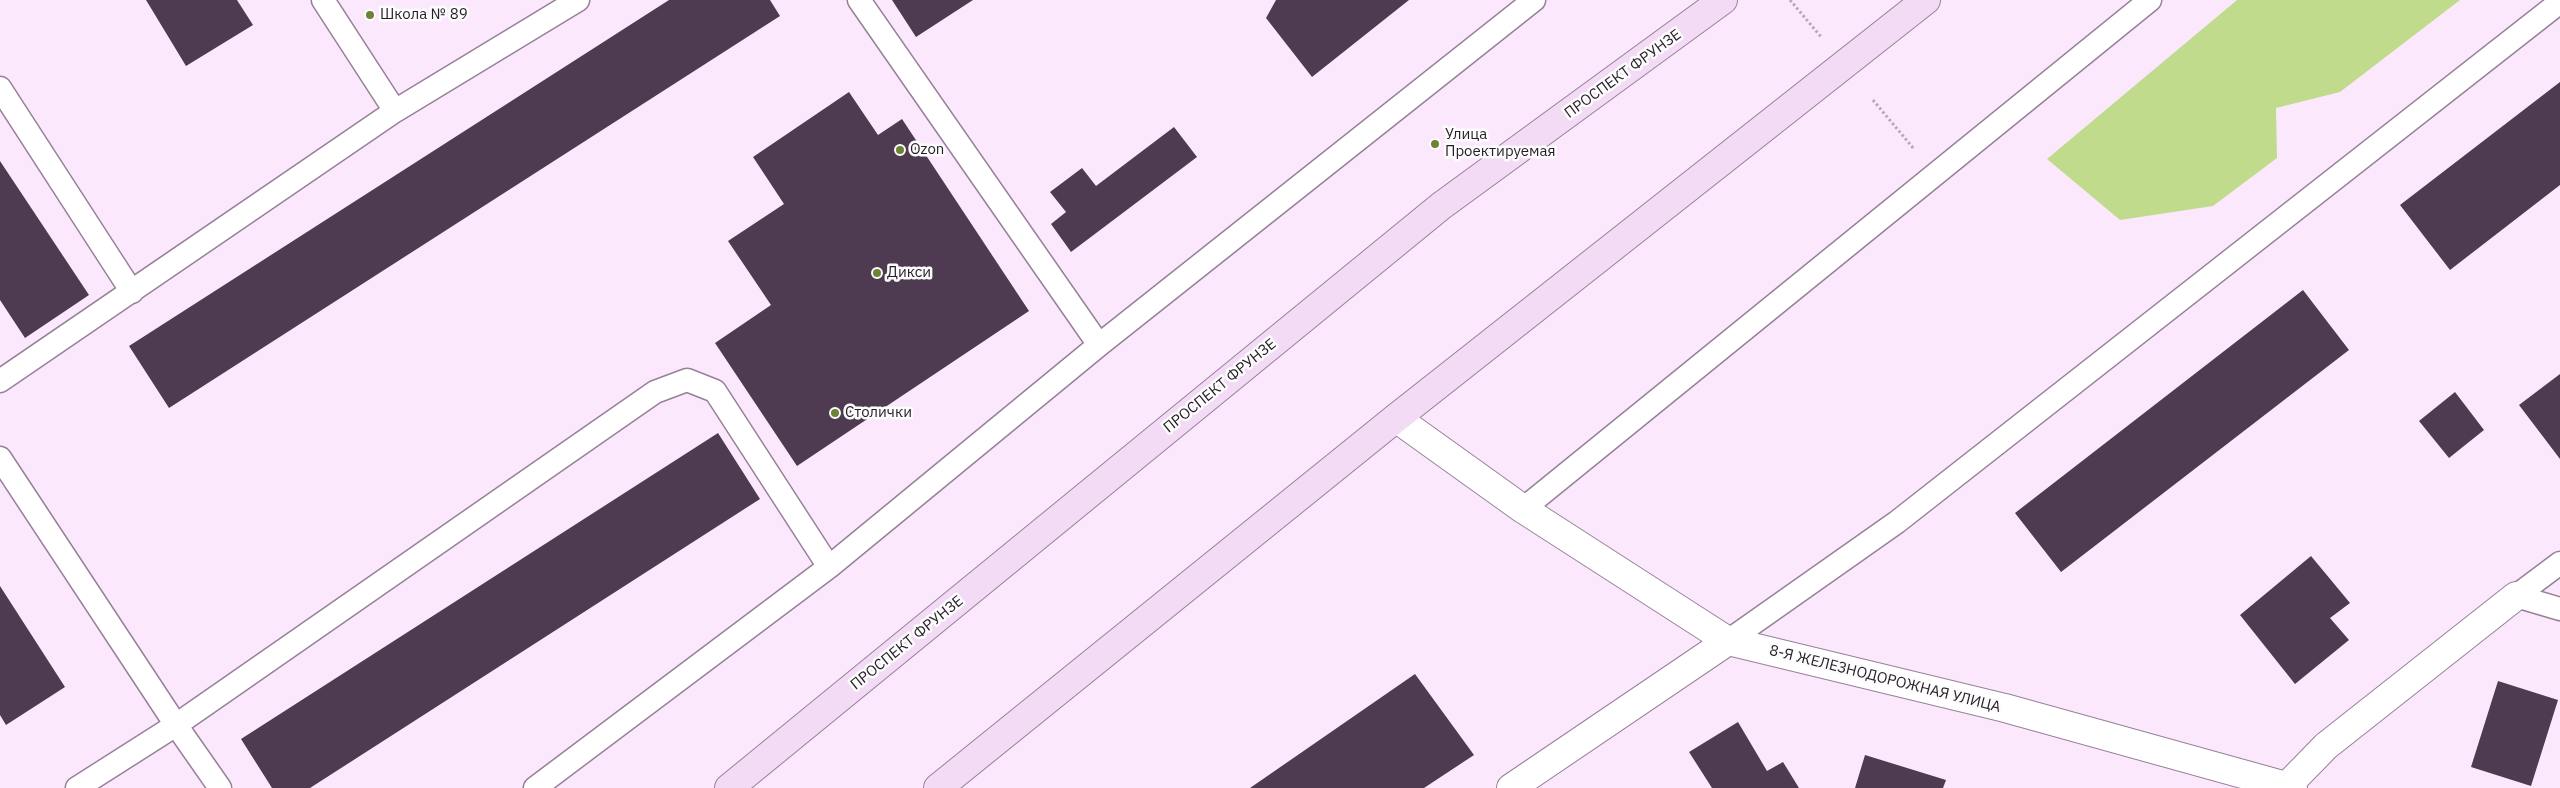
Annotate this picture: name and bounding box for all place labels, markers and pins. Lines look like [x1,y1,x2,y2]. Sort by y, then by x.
place label: Школа № 89 [380,6,468,24]
marker: Школа № 89 [364,9,376,21]
place label: Улица Проектируемая [1445,126,1555,161]
marker: Улица Проектируемая [1429,138,1441,150]
place label: Ozon [910,141,944,159]
marker: Ozon [894,144,906,156]
place label: Дикси [887,264,931,282]
marker: Дикси [871,267,883,279]
place label: Столички [845,404,912,422]
marker: Столички [829,407,841,419]

